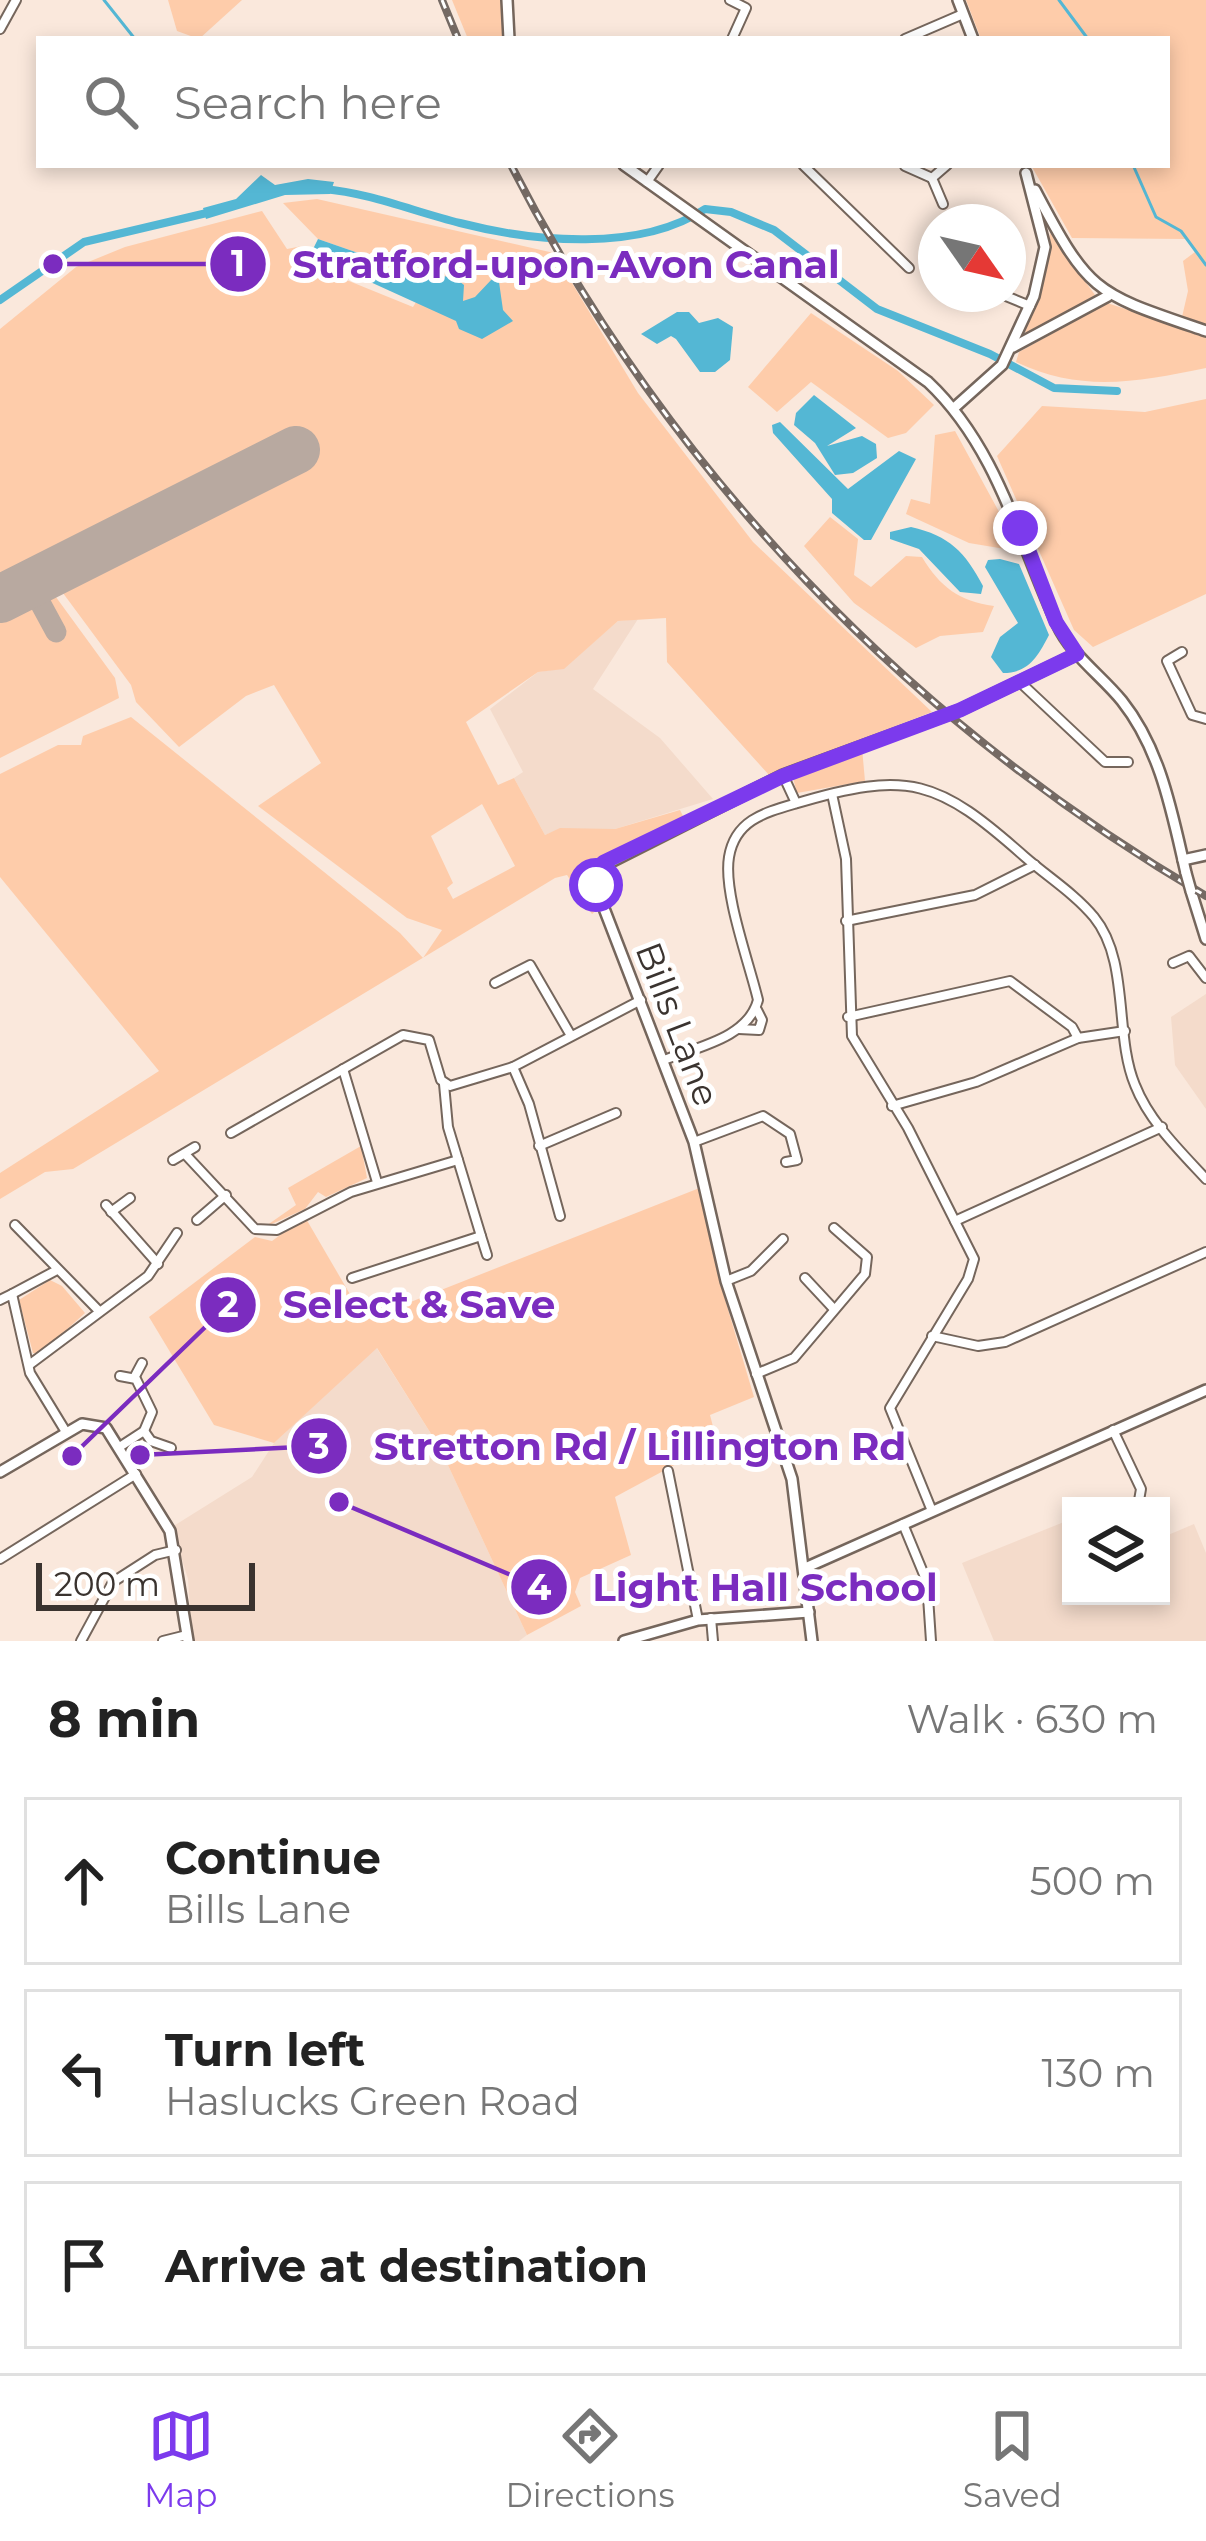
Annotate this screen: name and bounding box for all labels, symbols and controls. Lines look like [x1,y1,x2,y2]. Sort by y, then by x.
search box [36,36,1170,168]
icon: search [78,69,144,135]
text: Search here [174,75,442,130]
north arrow [918,204,1026,312]
callout: Stratford-upon-Avon Canal [208,226,864,301]
text: Stratford-upon-Avon Canal [292,240,840,288]
text: 1 [231,241,245,285]
route end [993,501,1047,555]
route start [569,858,623,912]
street label: Bills Lane [627,936,729,1112]
callout: Select & Save [198,1267,579,1342]
text: Select & Save [283,1280,555,1328]
text: 2 [217,1282,239,1326]
callout: Stretton Rd / Lillington Rd [289,1409,930,1484]
text: Stretton Rd / Lillington Rd [374,1422,906,1470]
text: 3 [307,1424,330,1468]
map controls [1062,1497,1170,1605]
button: layers [1062,1497,1170,1605]
callout: Light Hall School [509,1550,962,1625]
scale bar [36,1557,255,1610]
text: Light Hall School [592,1563,938,1611]
text: 200 m [54,1564,160,1604]
text: 4 [527,1565,552,1609]
text: 8 min [48,1688,200,1750]
text: Walk · 630 m [907,1695,1158,1743]
text: Continue [165,1830,381,1885]
icon: ahead [51,1848,117,1914]
text: 500 m [1030,1857,1155,1905]
text: Bills Lane [165,1885,351,1933]
text: Turn left [165,2022,365,2077]
icon: left [51,2040,117,2106]
text: 130 m [1042,2049,1155,2097]
text: Haslucks Green Road [165,2077,580,2125]
icon: arrive [51,2232,117,2298]
text: Arrive at destination [165,2238,648,2293]
tab: Map [144,2403,217,2515]
tab: Directions [506,2403,675,2515]
tab: Saved [963,2403,1062,2515]

